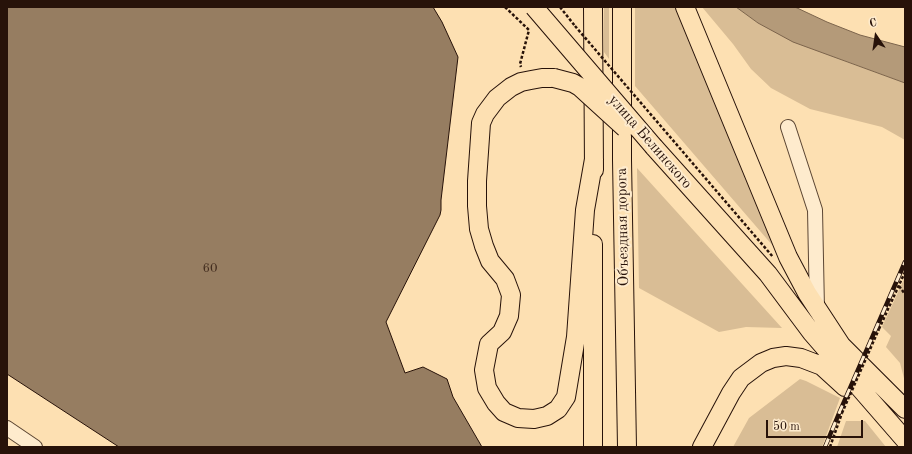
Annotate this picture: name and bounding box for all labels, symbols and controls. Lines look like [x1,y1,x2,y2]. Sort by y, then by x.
north arrow [856,16,896,56]
text: С [868,18,878,30]
street label: улица Белинского [604,91,696,193]
street label: Объездная дорога [613,168,633,286]
house number: 60 [202,261,218,277]
scale bar [768,412,865,438]
text: 50 m [773,421,800,433]

